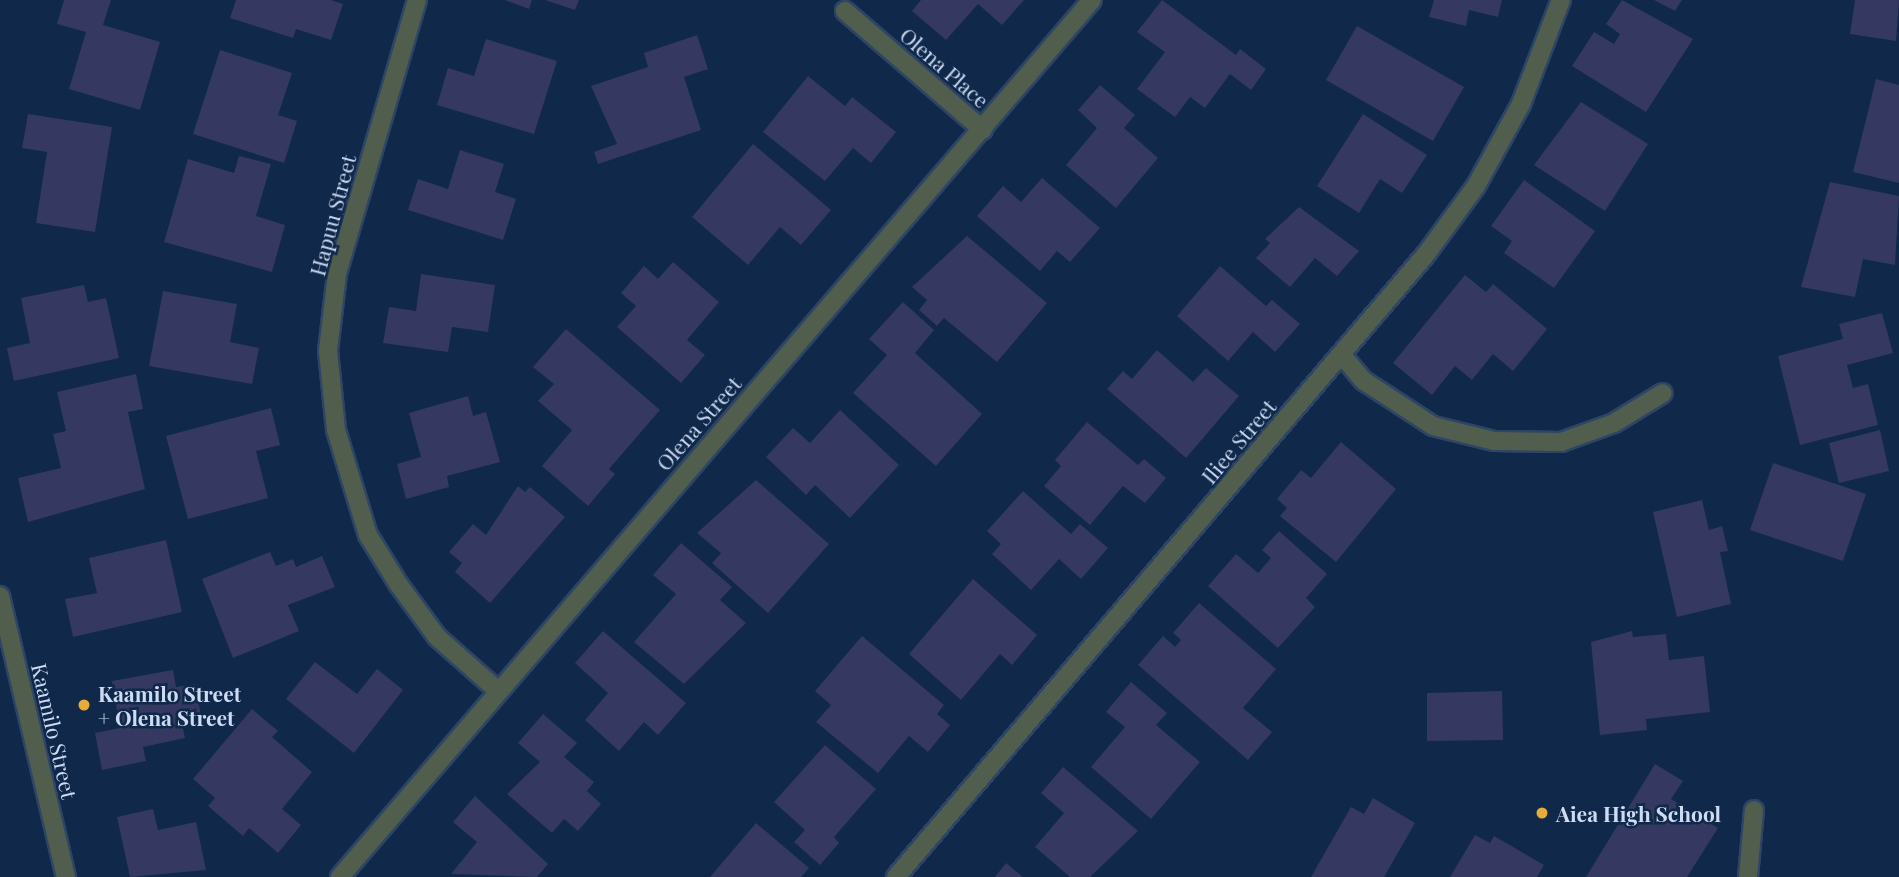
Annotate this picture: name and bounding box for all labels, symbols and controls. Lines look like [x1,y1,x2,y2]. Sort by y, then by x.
street label: Olena Place [895,22,995,112]
street label: Hapuu Street [304,152,360,278]
street label: Olena Street [650,371,746,475]
street label: Iliee Street [1196,394,1280,488]
street label: Kaamilo Street [27,661,83,801]
place label: Kaamilo Street + Olena Street [98,680,241,730]
marker: Kaamilo Street + Olena Street [76,697,92,713]
place label: Aiea High School [1556,800,1721,826]
marker: Aiea High School [1534,805,1550,821]

